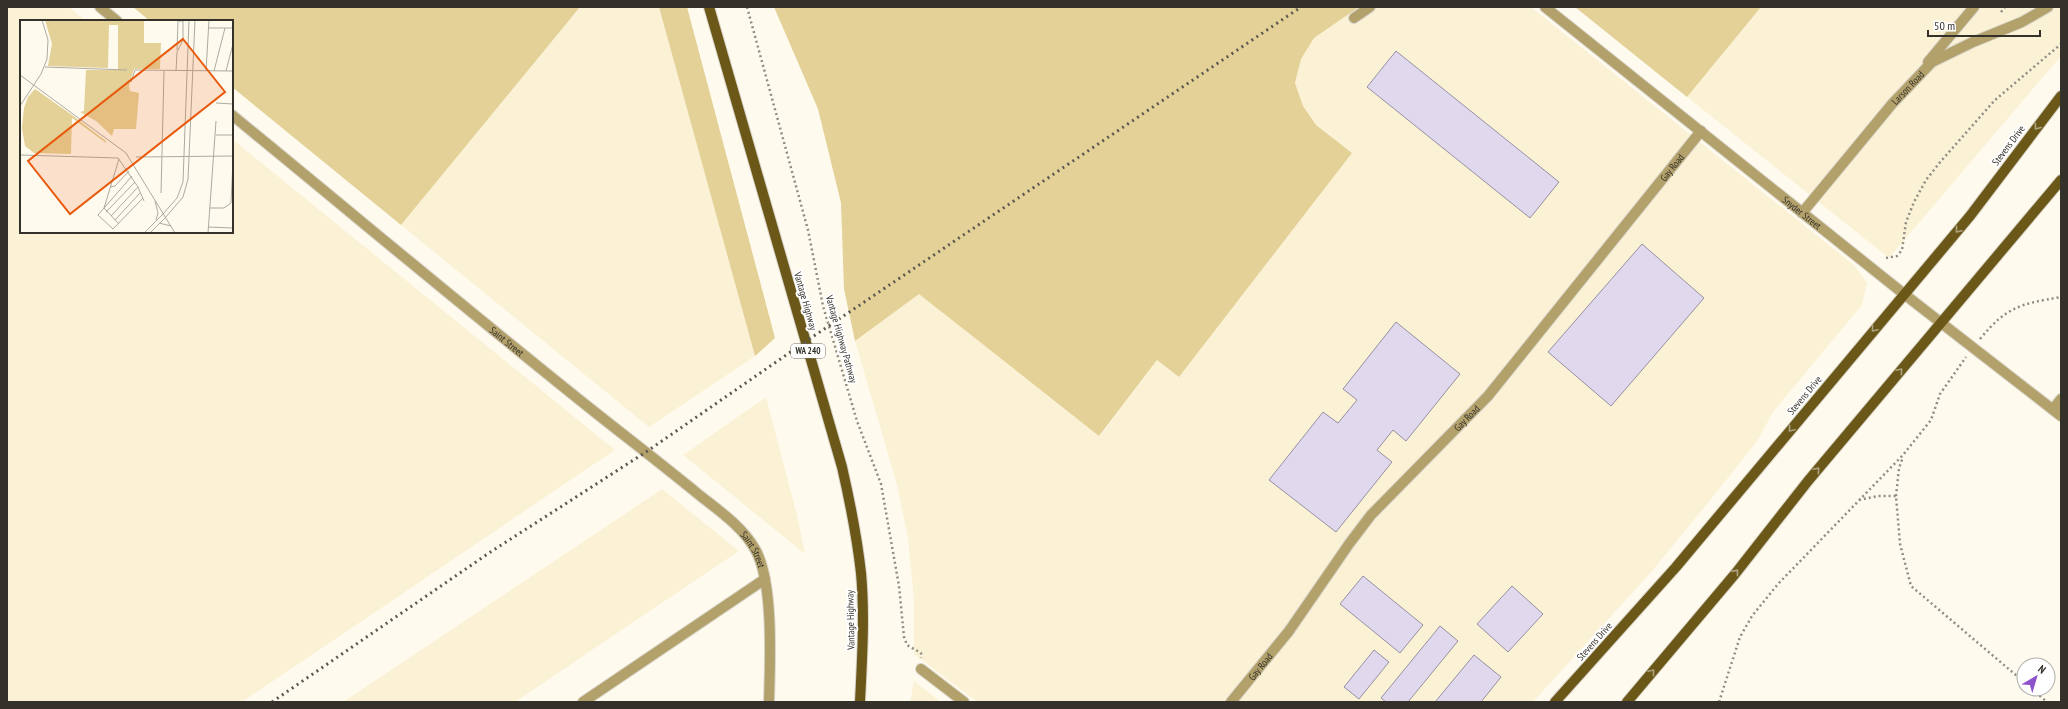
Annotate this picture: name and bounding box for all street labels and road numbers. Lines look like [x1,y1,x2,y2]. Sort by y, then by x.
street label: Larson Road [1889,68,1927,108]
street label: Stevens Drive [1989,123,2028,168]
street label: Gay Road [1657,151,1687,184]
street label: Snyder Street [1779,193,1824,233]
street label: Vantage Highway [791,270,820,332]
street label: Vantage Highway Pathway [822,293,860,385]
street label: Saint Street [487,324,527,360]
road number: WA 240 [791,344,825,358]
street label: Stevens Drive [1784,373,1824,417]
street label: Gay Road [1451,402,1483,434]
street label: Saint Street [738,528,768,570]
street label: Vantage Highway [843,590,858,651]
street label: Stevens Drive [1574,620,1615,663]
street label: Gay Road [1245,650,1276,683]

